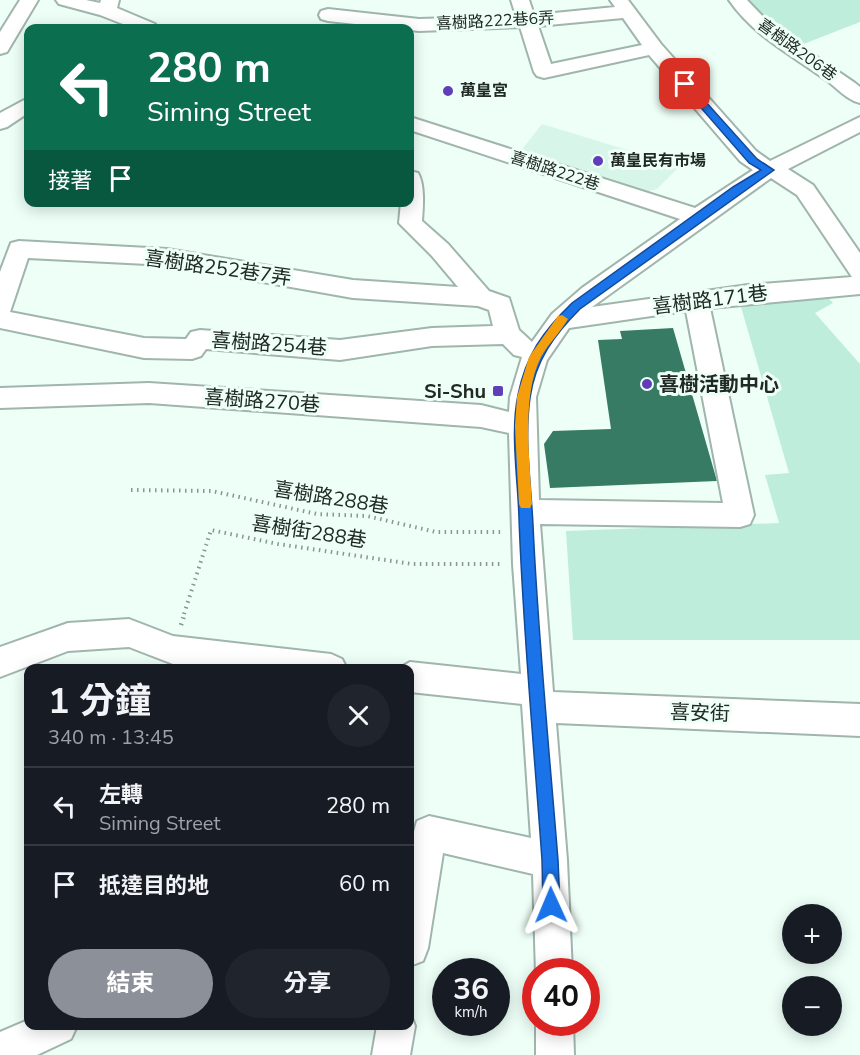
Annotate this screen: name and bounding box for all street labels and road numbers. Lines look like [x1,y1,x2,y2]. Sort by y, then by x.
street label: 喜樹路222巷6弄 [435,7,555,35]
street label: 喜樹路206巷 [753,14,841,86]
street label: 喜樹路222巷 [507,146,603,196]
street label: 喜樹路252巷7弄 [143,244,293,292]
street label: 喜樹路171巷 [651,280,769,320]
street label: 喜樹路254巷 [210,326,328,362]
street label: 喜樹路270巷 [203,383,321,419]
street label: 喜樹路288巷 [272,476,390,520]
street label: 喜樹街288巷 [250,510,368,554]
street label: 喜安街 [670,698,730,728]

